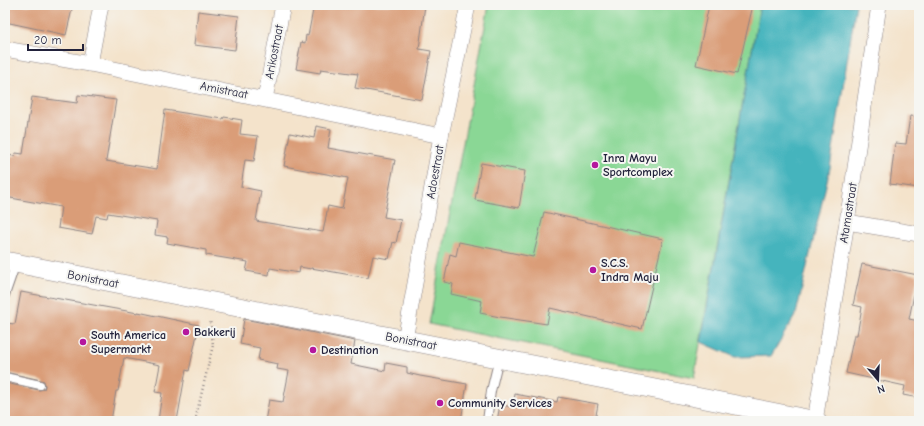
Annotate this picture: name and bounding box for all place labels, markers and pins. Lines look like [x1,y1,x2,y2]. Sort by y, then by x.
place label: Inra Mayu Sportcomplex [603,151,673,179]
marker: Inra Mayu Sportcomplex [590,160,600,170]
place label: S.C.S. Indra Maju [601,256,659,284]
marker: S.C.S. Indra Maju [588,265,598,275]
place label: Bakkerij [194,325,236,339]
marker: Bakkerij [181,327,191,337]
place label: South America Supermarkt [91,328,166,356]
marker: South America Supermarkt [78,337,88,347]
place label: Destination [321,343,379,357]
marker: Destination [308,345,318,355]
place label: Community Services [448,396,552,410]
marker: Community Services [435,398,445,408]

